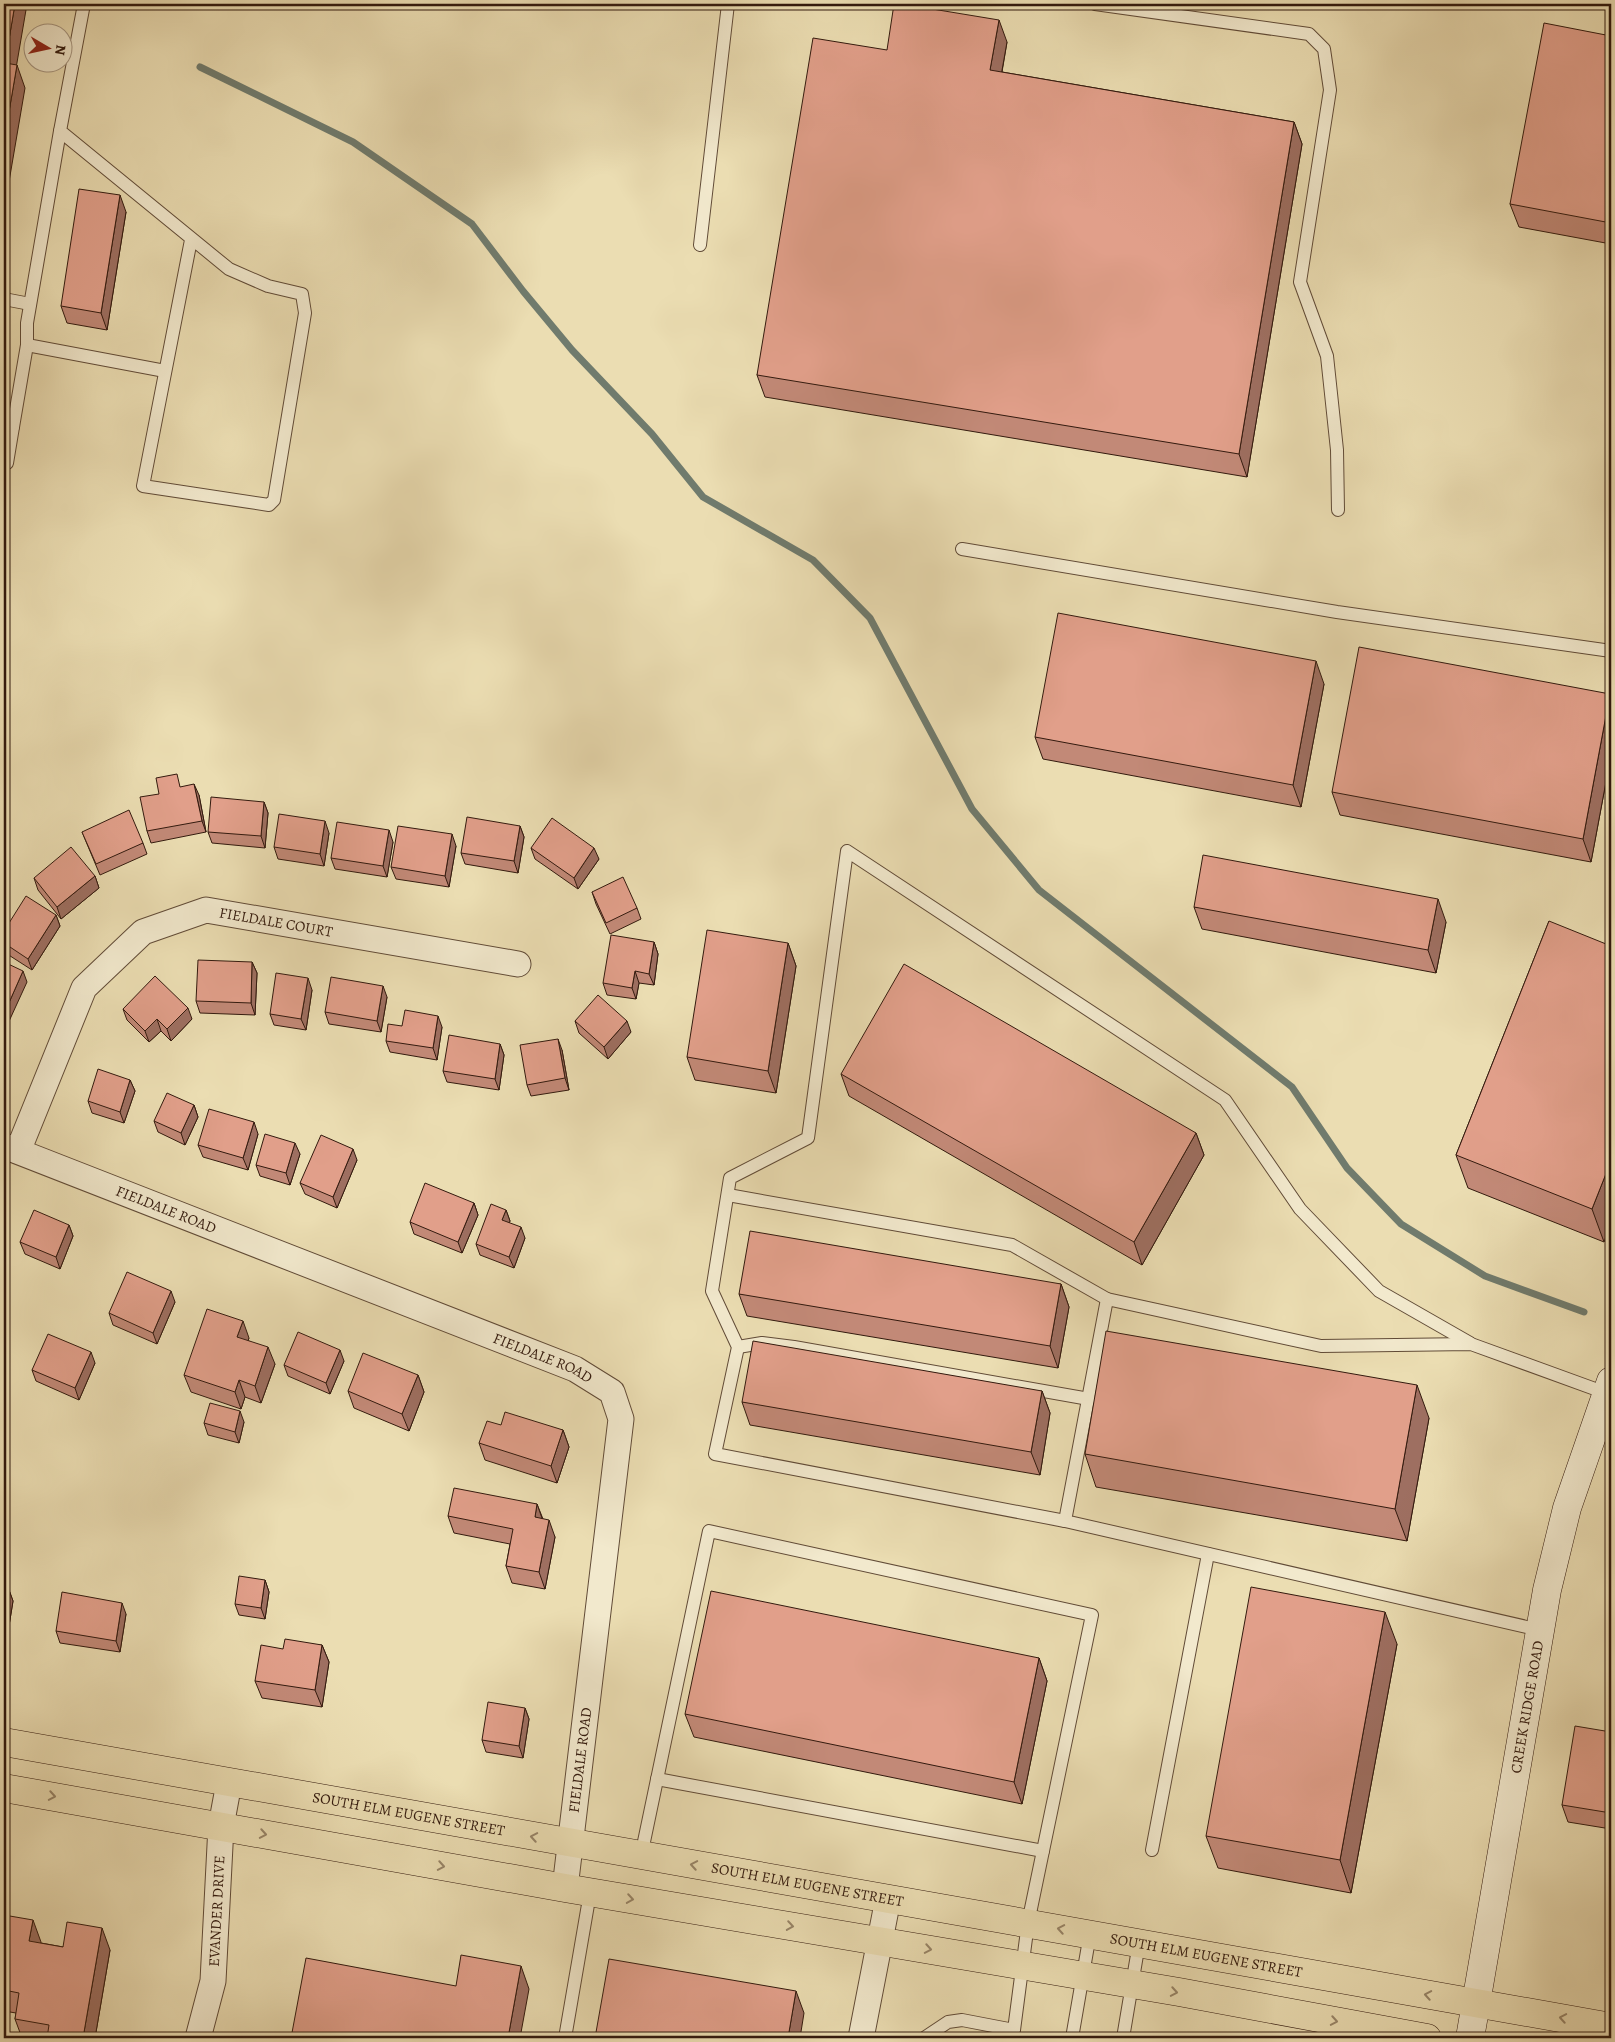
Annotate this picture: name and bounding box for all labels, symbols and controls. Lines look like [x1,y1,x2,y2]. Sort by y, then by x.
north arrow [22,22,72,72]
text: N [50,43,71,56]
street label: FIELDALE COURT [218,902,335,942]
street label: FIELDALE ROAD [113,1181,219,1238]
street label: FIELDALE ROAD [490,1328,597,1388]
street label: CREEK RIDGE ROAD [1506,1639,1548,1775]
street label: FIELDALE ROAD [564,1706,596,1814]
street label: SOUTH ELM EUGENE STREET [311,1787,507,1841]
one-way arrow [47,1791,56,1801]
one-way arrow [259,1828,268,1838]
one-way arrow [530,1832,539,1842]
street label: EVANDER DRIVE [204,1855,229,1967]
street label: SOUTH ELM EUGENE STREET [710,1858,906,1912]
one-way arrow [436,1860,445,1870]
one-way arrow [690,1861,699,1871]
one-way arrow [626,1894,634,1904]
one-way arrow [786,1920,795,1930]
one-way arrow [1057,1925,1066,1935]
street label: SOUTH ELM EUGENE STREET [1108,1928,1305,1982]
one-way arrow [924,1944,933,1954]
one-way arrow [1169,1986,1178,1996]
one-way arrow [1424,1990,1432,2000]
one-way arrow [1559,2014,1568,2024]
one-way arrow [1329,2015,1338,2026]

